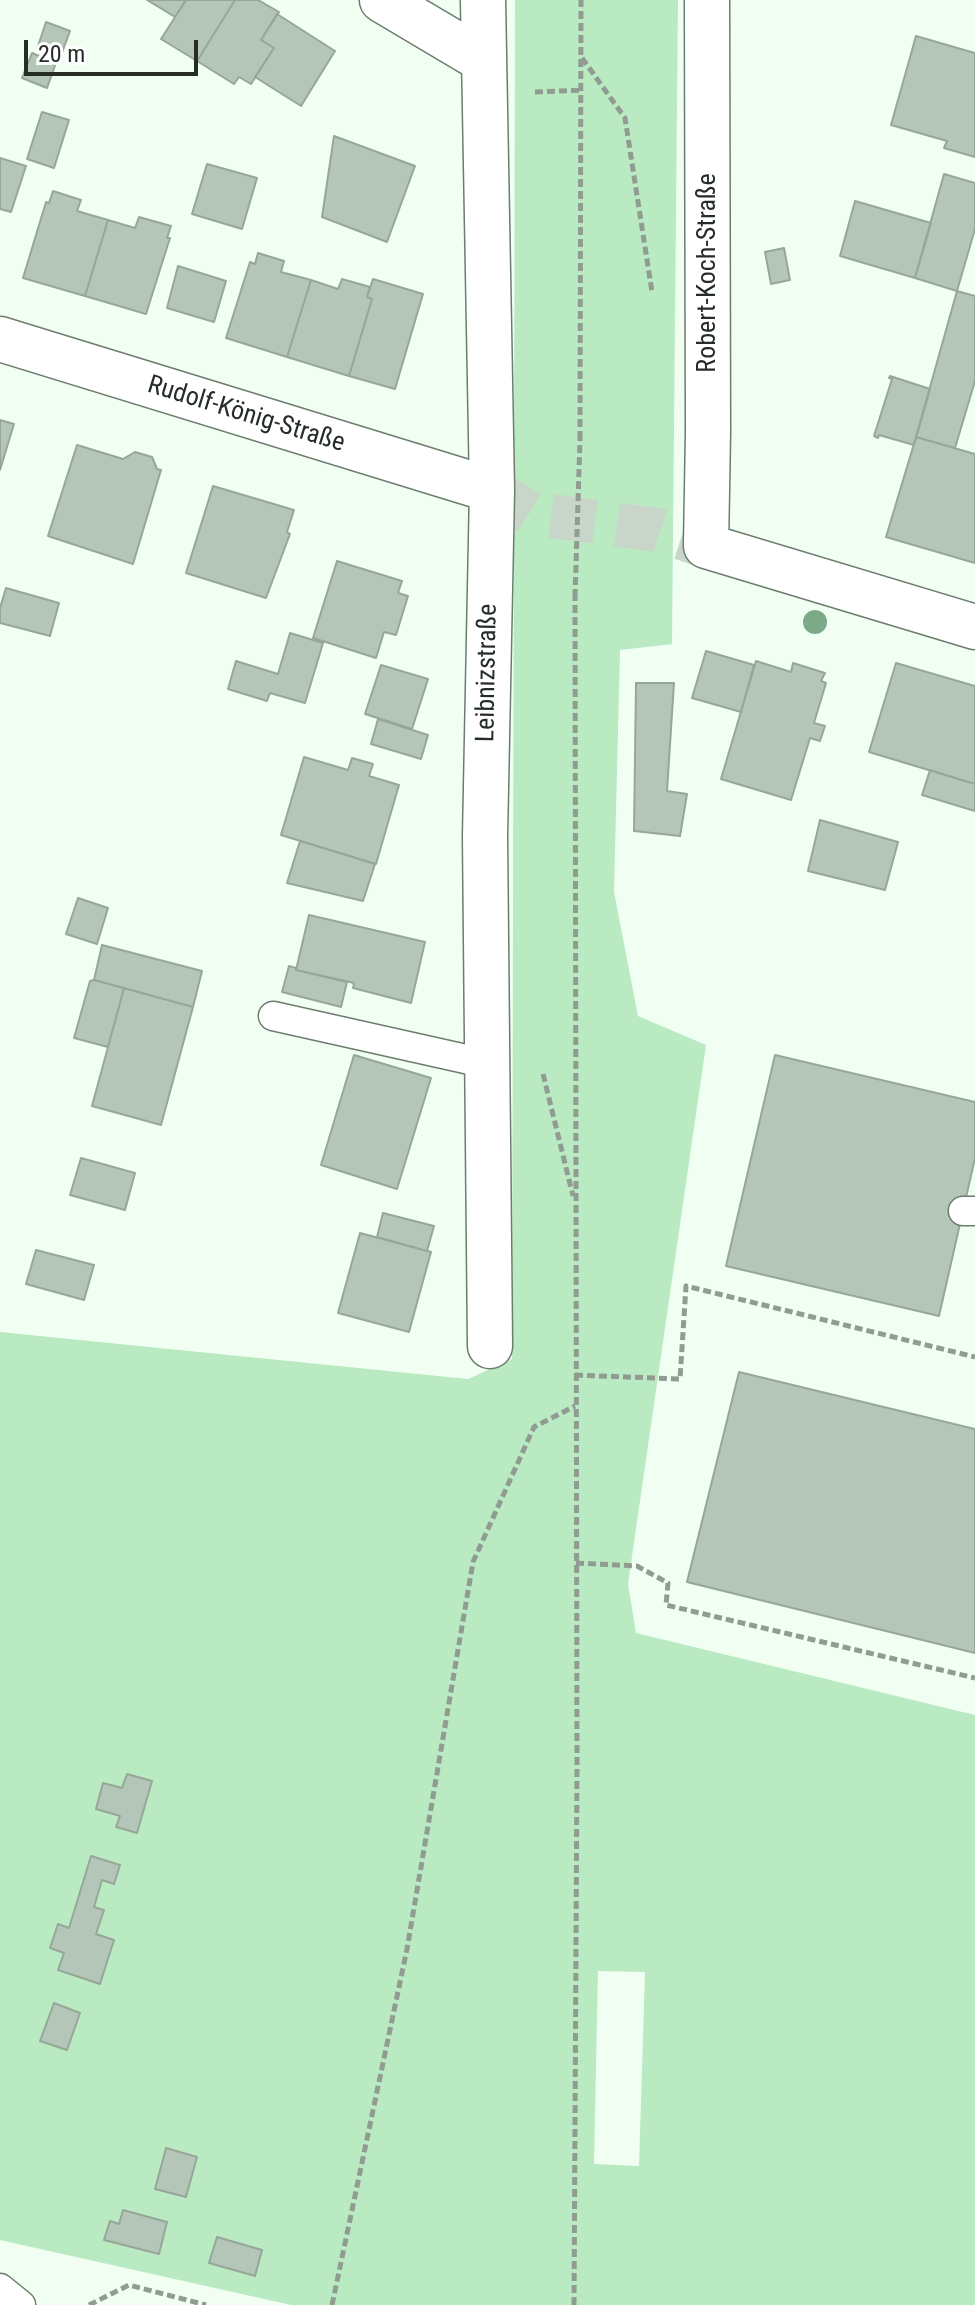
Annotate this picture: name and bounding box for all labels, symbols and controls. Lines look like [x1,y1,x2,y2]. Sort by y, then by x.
scale bar [28,24,202,74]
text: 20 m [38,40,85,68]
street label: Robert-Koch-Straße [692,173,724,373]
street label: Rudolf-König-Straße [144,370,348,460]
street label: Leibnizstraße [471,603,505,743]

